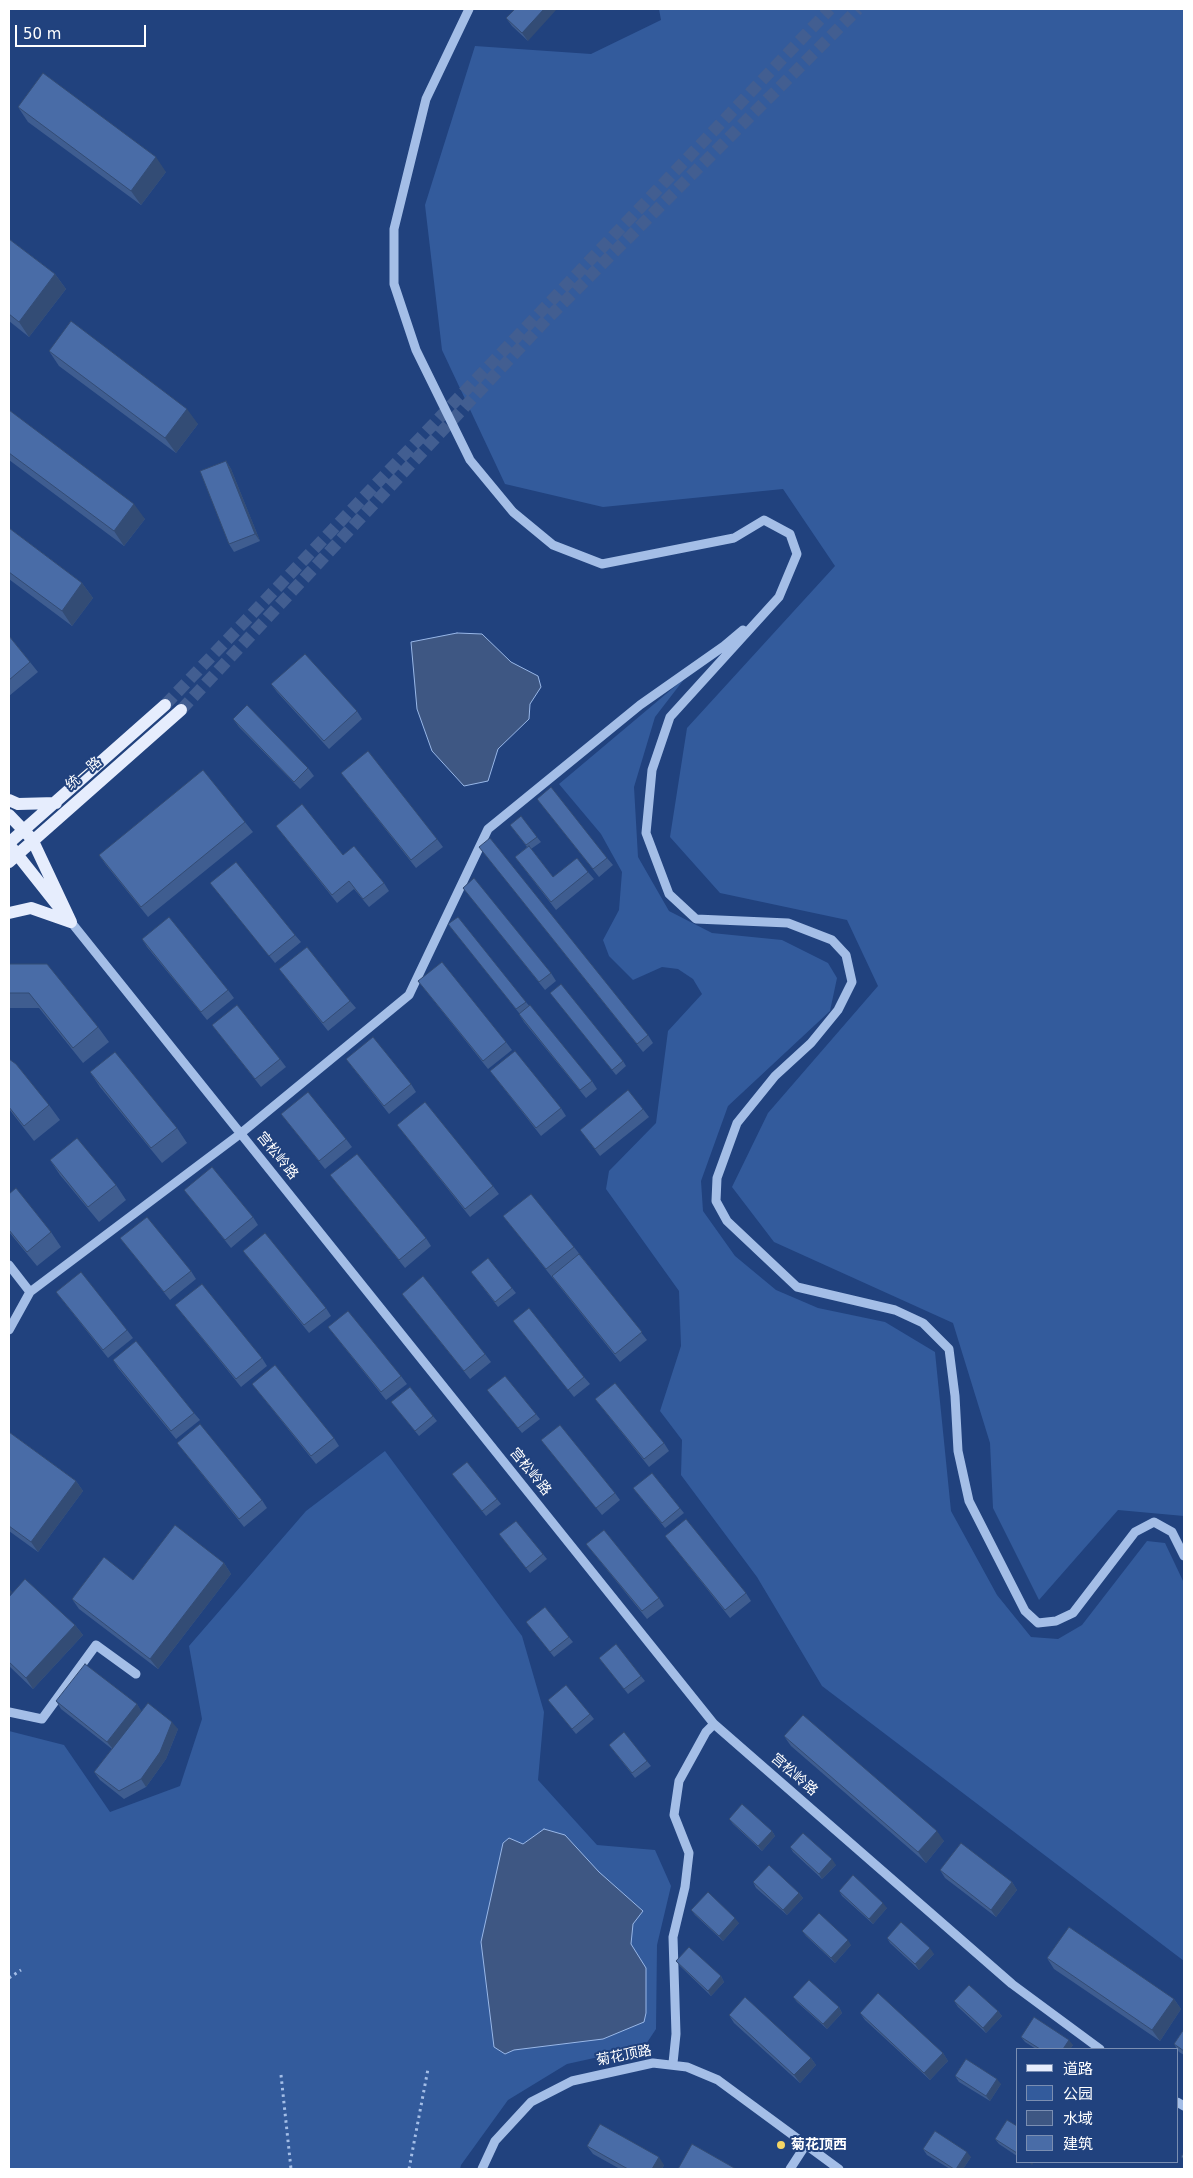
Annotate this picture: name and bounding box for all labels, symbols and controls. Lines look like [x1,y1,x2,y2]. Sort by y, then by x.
scale bar [18,15,149,47]
text: 50 m [23,25,61,43]
street label: 统一路 [63,754,105,794]
street label: 宫松岭路 [253,1129,301,1183]
street label: 宫松岭路 [506,1445,554,1499]
street label: 宫松岭路 [767,1750,821,1800]
street label: 菊花顶路 [595,2042,653,2070]
legend [1016,2048,1178,2163]
text: 道路 [1063,2060,1093,2078]
text: 公园 [1063,2085,1093,2103]
text: 水域 [1063,2110,1093,2128]
text: 建筑 [1063,2135,1093,2153]
place label: 菊花顶西 [791,2137,847,2153]
marker: 菊花顶西 [775,2139,787,2151]

